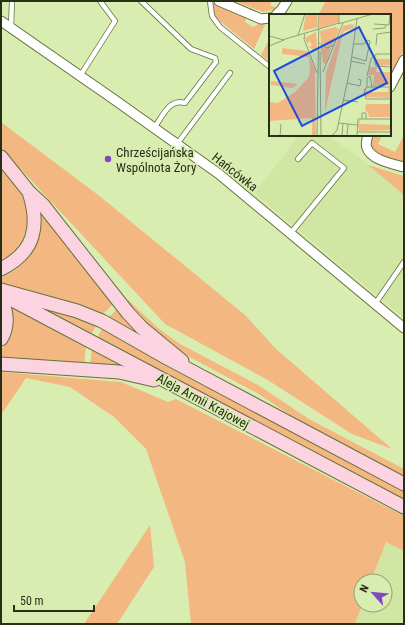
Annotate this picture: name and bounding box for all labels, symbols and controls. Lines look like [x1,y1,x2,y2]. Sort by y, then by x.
inset map [269,14,391,136]
place label: Chrześcijańska Wspólnota Żory [116,145,197,175]
street label: Hańcówka [209,150,261,194]
marker: Chrześcijańska Wspólnota Żory [103,154,113,164]
street label: Aleja Armii Krajowej [154,370,252,432]
north arrow [353,573,393,613]
text: N [357,583,372,595]
scale bar [14,587,94,613]
text: 50 m [20,594,44,608]

